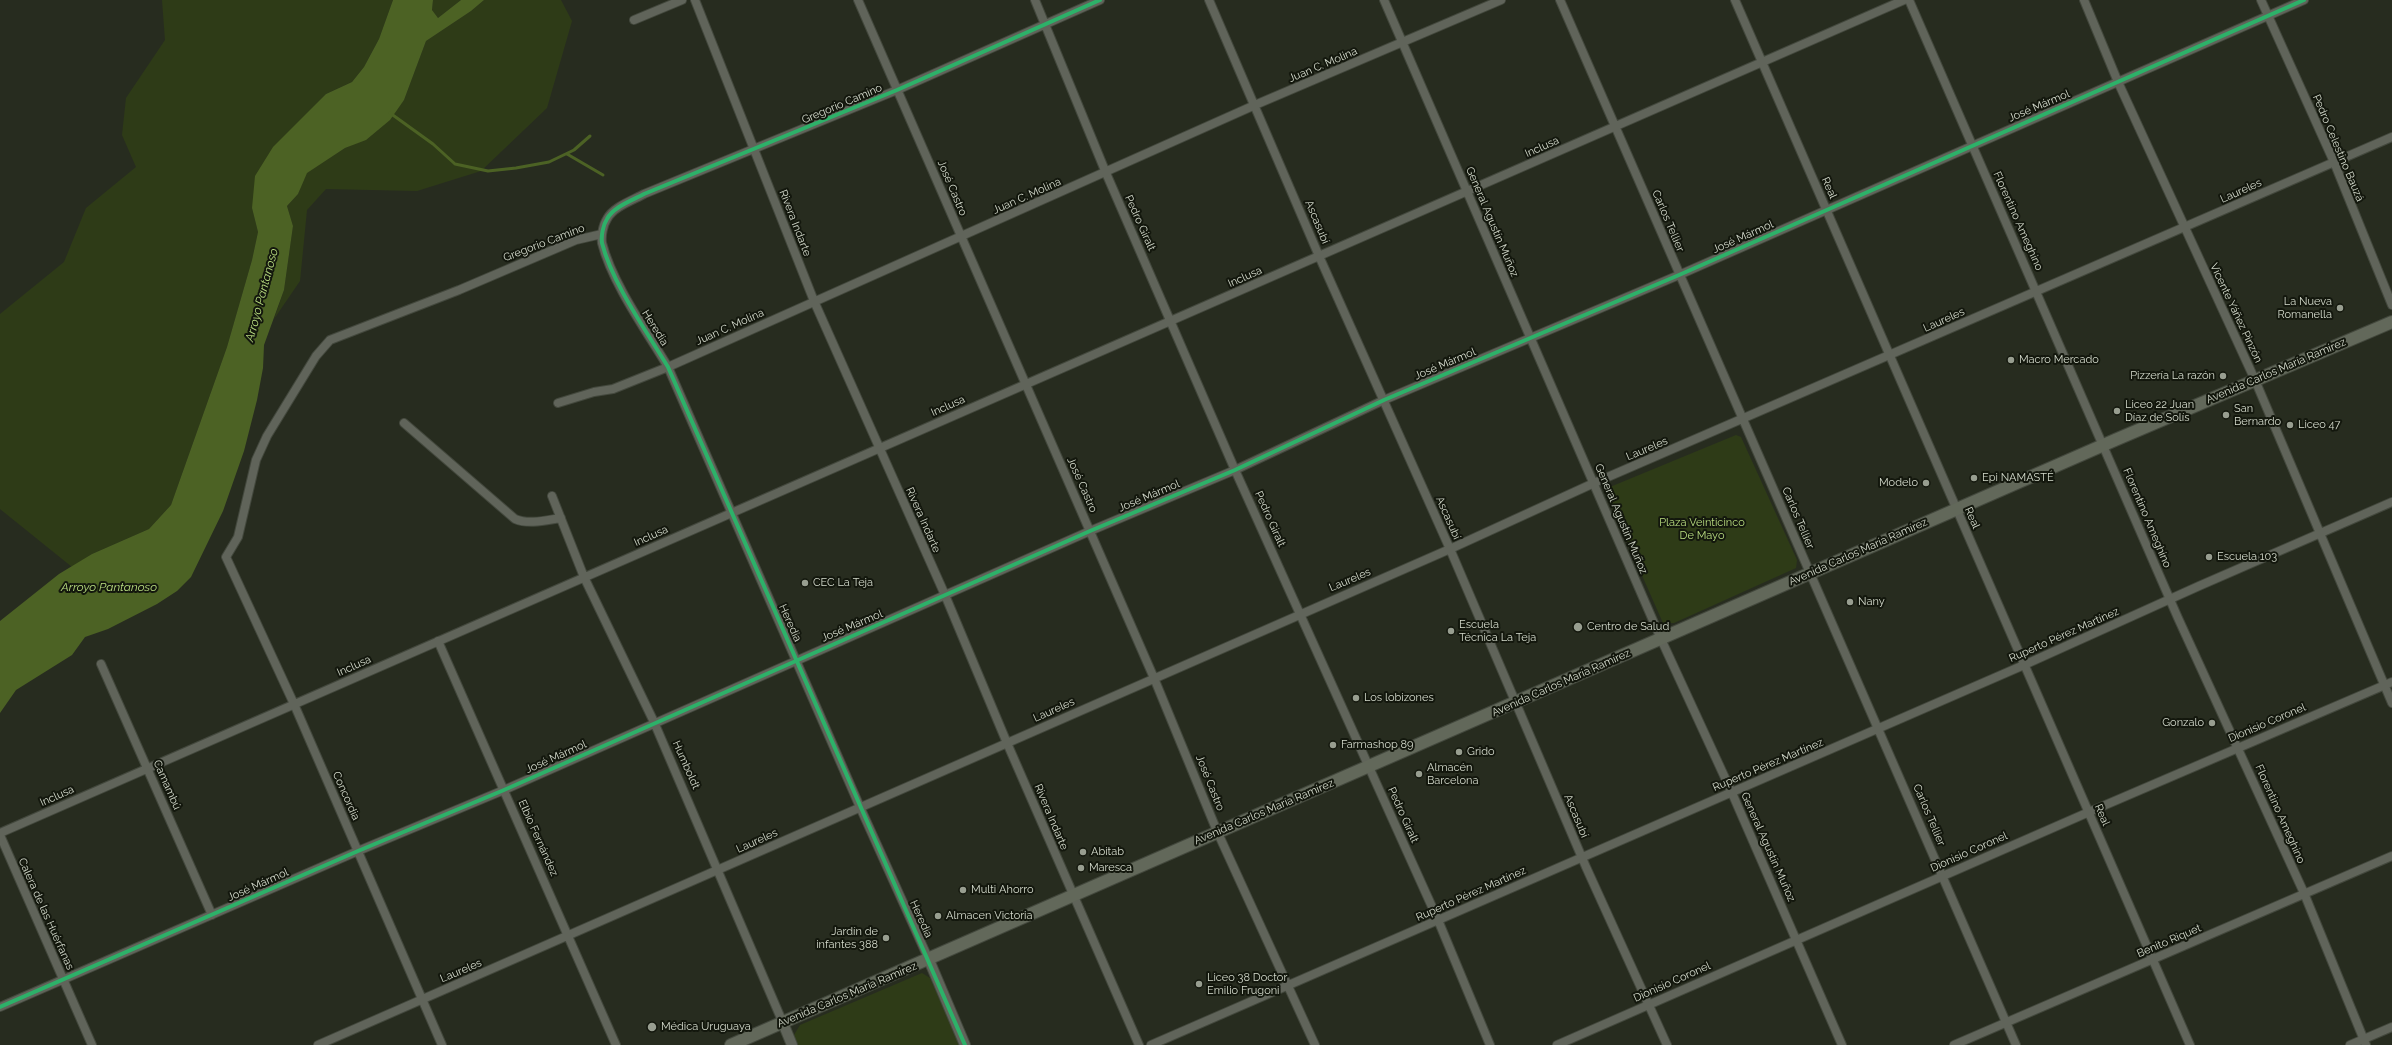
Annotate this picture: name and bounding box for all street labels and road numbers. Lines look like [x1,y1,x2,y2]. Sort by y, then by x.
street label: Juan C. Molina [1287,45,1359,85]
street label: Gregorio Camino [800,81,884,127]
street label: José Mármol [2006,87,2072,125]
street label: Pedro Celestino Bauzá [2309,93,2367,203]
street label: Inclusa [1523,134,1561,160]
street label: José Castro [934,158,970,218]
street label: General Agustín Muñoz [1463,165,1521,279]
street label: Florentino Ameghino [1990,169,2046,273]
street label: Juan C. Molina [991,175,1063,217]
street label: Real [1818,175,1840,201]
street label: Laureles [2218,176,2264,206]
street label: Rivera Indarte [776,188,814,258]
street label: Carlos Tellier [1649,188,1687,254]
street label: Pedro Giralt [1122,193,1158,253]
street label: Ascasubí [1302,198,1332,246]
street label: José Mármol [1710,218,1776,256]
street label: Gregorio Camino [502,221,586,265]
street label: Vicente Yáñez Pinzón [2207,261,2265,365]
street label: Inclusa [1226,264,1264,290]
street label: Laureles [1921,305,1967,335]
street label: Juan C. Molina [694,306,766,348]
street label: Heredia [639,308,671,348]
street label: Avenida Carlos María Ramírez [2204,336,2348,406]
street label: José Mármol [1412,345,1478,383]
street label: Inclusa [929,393,967,419]
street label: Laureles [1624,434,1670,464]
street label: José Castro [1064,455,1100,515]
street label: General Agustín Muñoz [1592,462,1650,576]
street label: Florentino Ameghino [2120,466,2174,570]
street label: José Mármol [1116,477,1182,515]
street label: Rivera Indarte [903,485,943,555]
street label: Carlos Tellier [1779,485,1817,551]
street label: Pedro Giralt [1252,489,1288,549]
street label: Ascasubí [1433,494,1463,542]
street label: Real [1961,505,1983,531]
street label: Avenida Carlos María Ramírez [1787,515,1929,589]
street label: Inclusa [632,523,670,549]
street label: Laureles [1327,565,1373,595]
street label: Heredia [776,602,804,644]
street label: Ruperto Pérez Martínez [2007,605,2121,665]
street label: José Mármol [819,607,885,645]
street label: Avenida Carlos María Ramírez [1490,646,1632,720]
street label: Inclusa [335,653,373,679]
street label: Laureles [1031,695,1077,725]
street label: Dionisio Coronel [2226,701,2308,745]
street label: Ruperto Pérez Martínez [1711,736,1825,794]
street label: José Mármol [523,738,589,776]
street label: Humboldt [669,739,703,791]
street label: José Castro [1193,753,1227,813]
street label: Camambú [150,758,184,812]
street label: Florentino Ameghino [2252,762,2308,866]
street label: Concordia [329,770,363,822]
street label: Avenida Carlos María Ramírez [1192,777,1336,847]
street label: Rivera Indarte [1031,782,1071,852]
street label: Carlos Tellier [1910,782,1948,848]
street label: Inclusa [38,783,76,809]
street label: Pedro Giralt [1385,785,1421,845]
street label: General Agustín Muñoz [1738,790,1798,904]
street label: Ascasubí [1561,792,1591,840]
street label: Elbio Fernández [515,798,561,878]
street label: Real [2092,802,2112,828]
street label: Laureles [734,826,780,856]
street label: Dionisio Coronel [1928,829,2010,875]
street label: Calera de las Huérfanas [15,856,77,972]
street label: Ruperto Pérez Martínez [1414,864,1528,924]
street label: José Mármol [225,866,291,904]
street label: Heredia [907,898,935,940]
street label: Benito Riquet [2135,922,2203,960]
street label: Laureles [438,956,484,986]
street label: Dionisio Coronel [1631,959,1713,1005]
street label: Avenida Carlos María Ramírez [775,960,919,1030]

